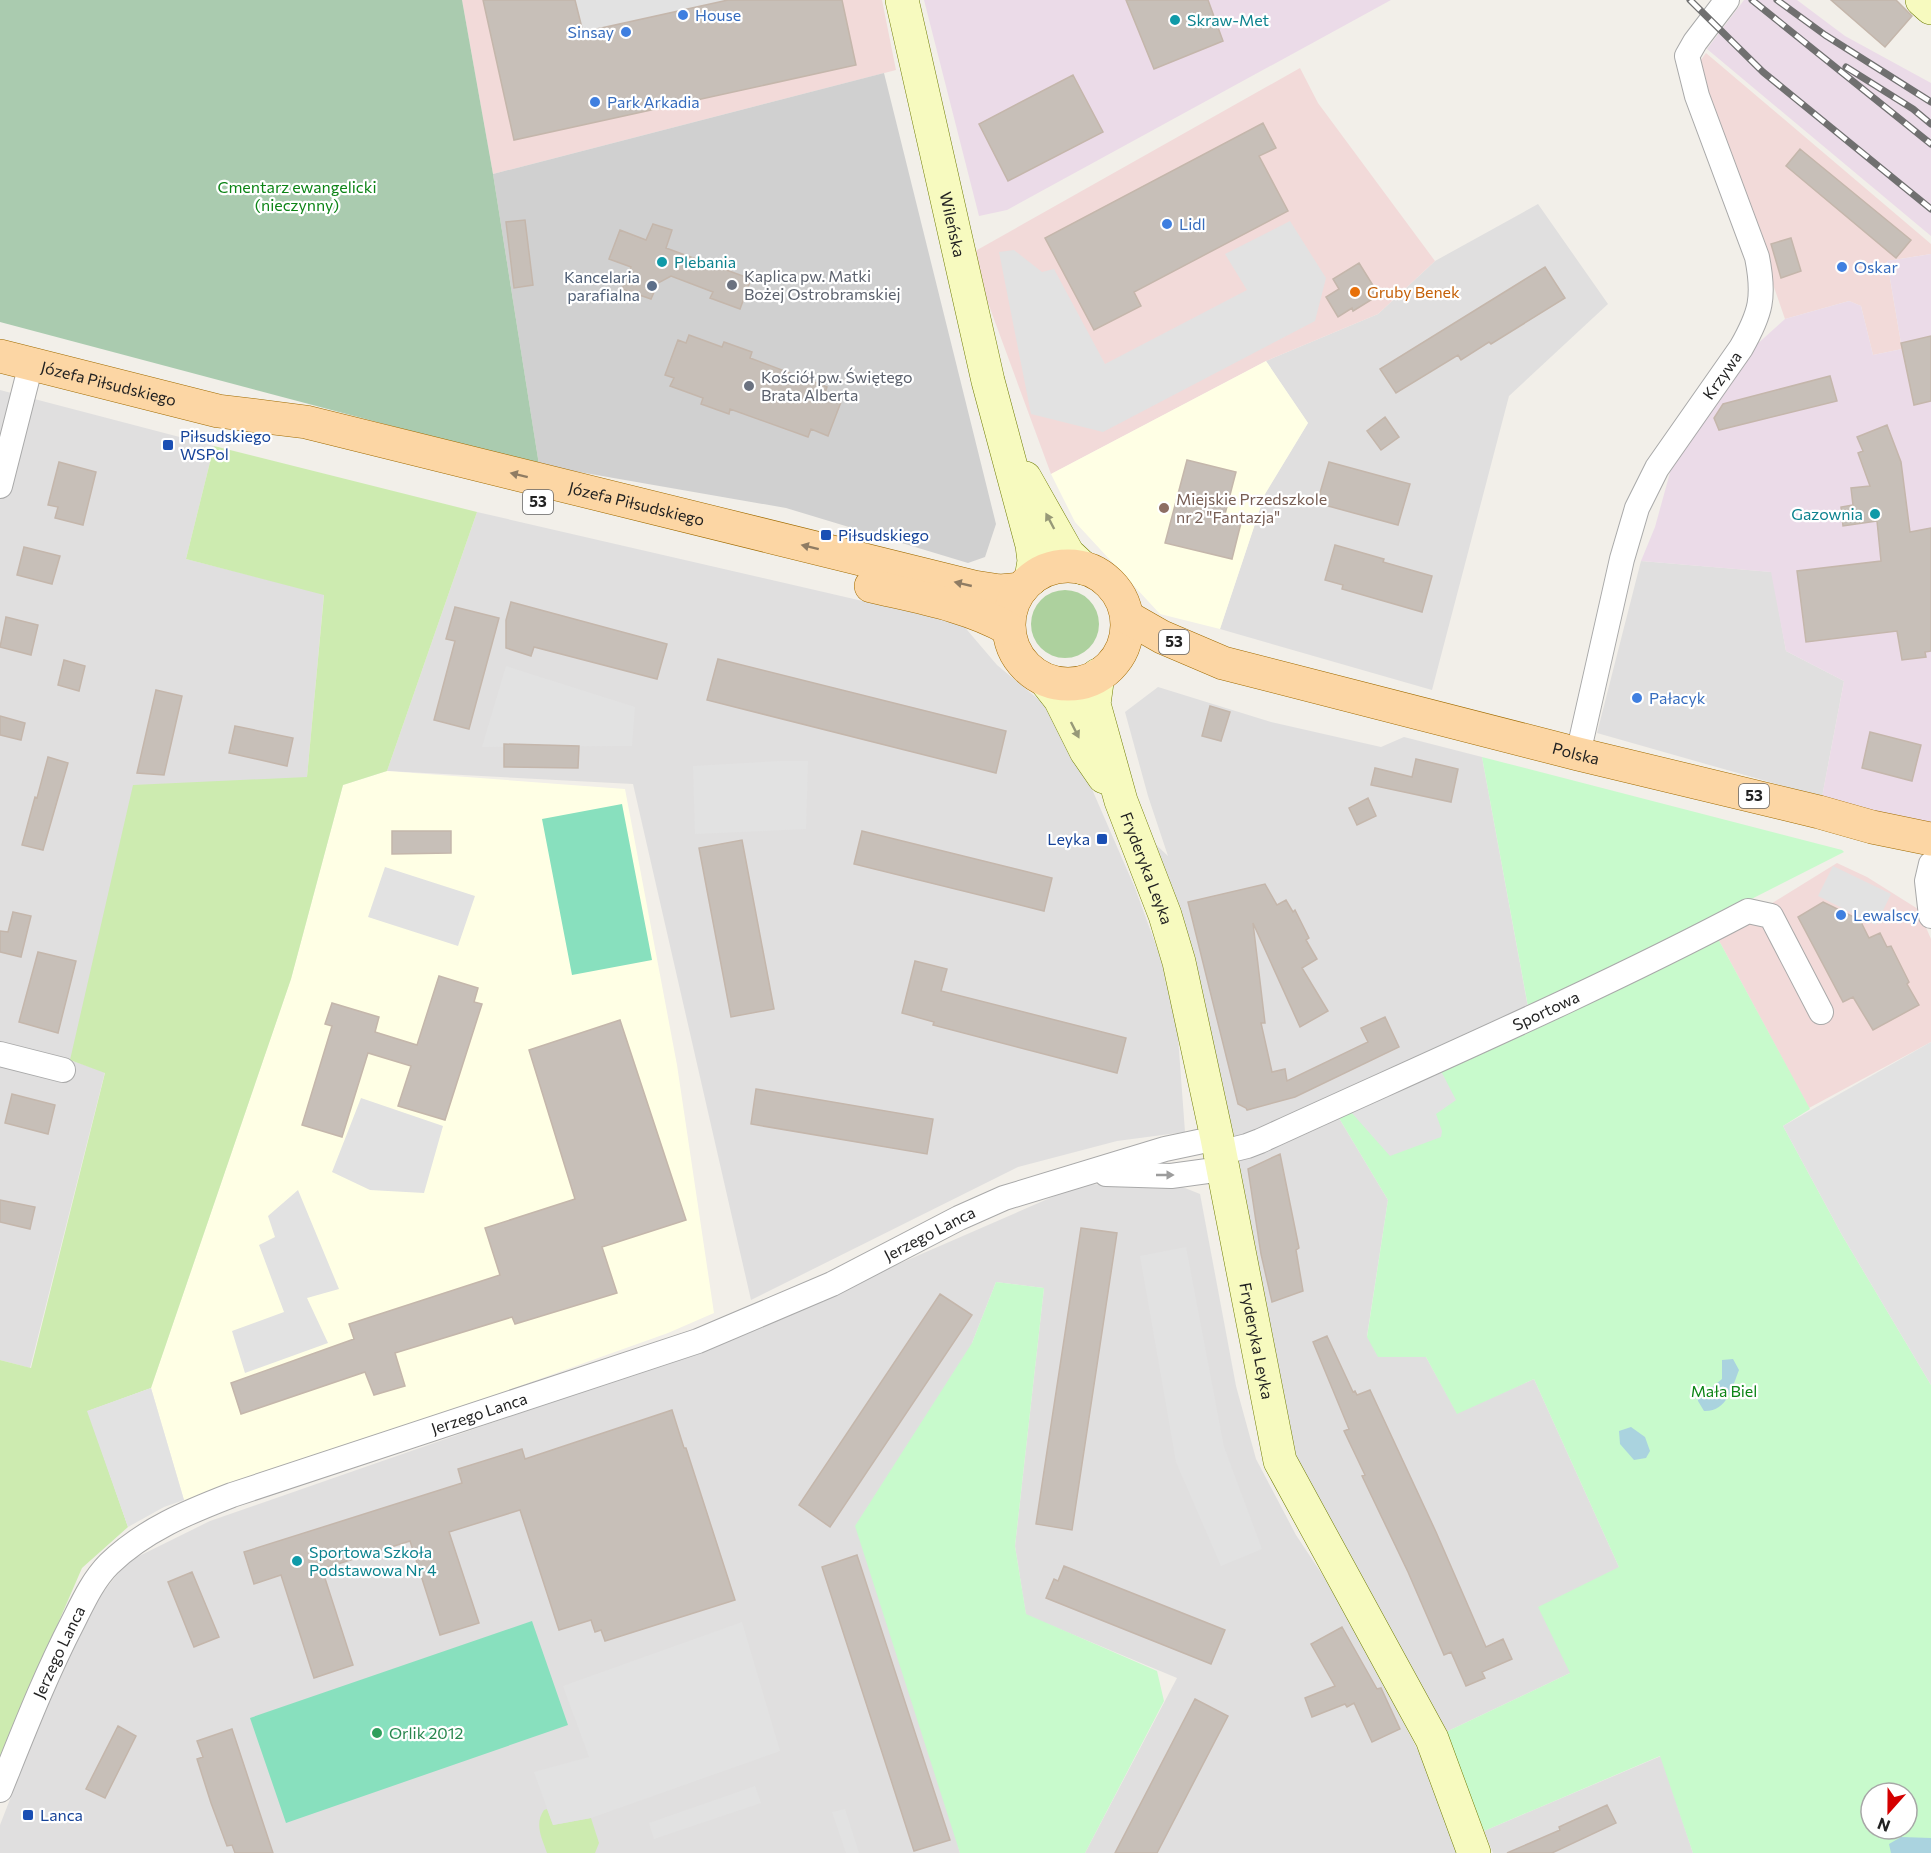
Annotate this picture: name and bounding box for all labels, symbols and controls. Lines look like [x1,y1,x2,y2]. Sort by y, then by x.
place label: House [695,5,741,24]
marker: House [676,8,690,22]
place label: Skraw-Met [1187,10,1270,29]
marker: Skraw-Met [1168,13,1182,27]
place label: Sinsay [568,22,614,41]
marker: Sinsay [619,25,633,39]
place label: Park Arkadia [607,92,700,111]
marker: Park Arkadia [588,95,602,109]
park label: Cmentarz ewangelicki (nieczynny) [217,177,377,214]
street label: Wileńska [937,190,970,259]
place label: Lidl [1179,214,1206,233]
marker: Lidl [1160,217,1174,231]
place label: Plebania [674,252,736,271]
marker: Plebania [655,255,669,269]
place label: Oskar [1854,257,1898,276]
marker: Oskar [1835,260,1849,274]
place label: Kaplica pw. Matki Bożej Ostrobramskiej [744,266,901,303]
place label: Kancelaria parafialna [564,267,640,304]
marker: Kaplica pw. Matki Bożej Ostrobramskiej [725,278,739,292]
marker: Kancelaria parafialna [645,279,659,293]
place label: Gruby Benek [1367,282,1460,301]
marker: Gruby Benek [1348,285,1362,299]
street label: Krzywa [1698,347,1745,403]
street label: Józefa Piłsudskiego [39,357,179,409]
place label: Kościół pw. Świętego Brata Alberta [761,367,913,404]
marker: Kościół pw. Świętego Brata Alberta [742,379,756,393]
place label: Piłsudskiego WSPol [180,426,271,463]
marker: Piłsudskiego WSPol [161,438,175,452]
one-way arrow [509,469,528,479]
street label: Józefa Piłsudskiego [567,477,707,529]
place label: Miejskie Przedszkole nr 2 "Fantazja" [1176,489,1327,526]
road number: 53 [523,490,553,514]
marker: Miejskie Przedszkole nr 2 "Fantazja" [1157,501,1171,515]
place label: Gazownia [1791,504,1863,523]
marker: Gazownia [1868,507,1882,521]
one-way arrow [1045,512,1055,529]
place label: Piłsudskiego [838,525,929,544]
marker: Piłsudskiego [819,528,833,542]
one-way arrow [801,542,819,552]
one-way arrow [953,579,972,588]
road number: 53 [1159,630,1189,654]
place label: Pałacyk [1649,688,1706,707]
marker: Pałacyk [1630,691,1644,705]
one-way arrow [1070,721,1080,738]
street label: Polska [1551,738,1602,768]
road number: 53 [1739,784,1769,808]
street label: Fryderyka Leyka [1117,809,1177,926]
place label: Leyka [1047,829,1090,848]
marker: Leyka [1095,832,1109,846]
place label: Lewalscy [1853,905,1919,924]
marker: Lewalscy [1834,908,1848,922]
street label: Sportowa [1509,986,1582,1034]
one-way arrow [1155,1170,1174,1180]
street label: Jerzego Lanca [880,1202,978,1264]
street label: Fryderyka Leyka [1236,1281,1278,1401]
park label: Mała Biel [1691,1381,1757,1400]
street label: Jerzego Lanca [428,1388,529,1438]
place label: Sportowa Szkoła Podstawowa Nr 4 [309,1542,437,1579]
marker: Sportowa Szkoła Podstawowa Nr 4 [290,1554,304,1568]
street label: Jerzego Lanca [29,1603,88,1701]
place label: Orlik 2012 [389,1723,463,1742]
marker: Orlik 2012 [370,1726,384,1740]
north arrow [1859,1781,1919,1841]
place label: Lanca [40,1805,83,1824]
marker: Lanca [21,1808,35,1822]
text: N [1874,1814,1892,1836]

